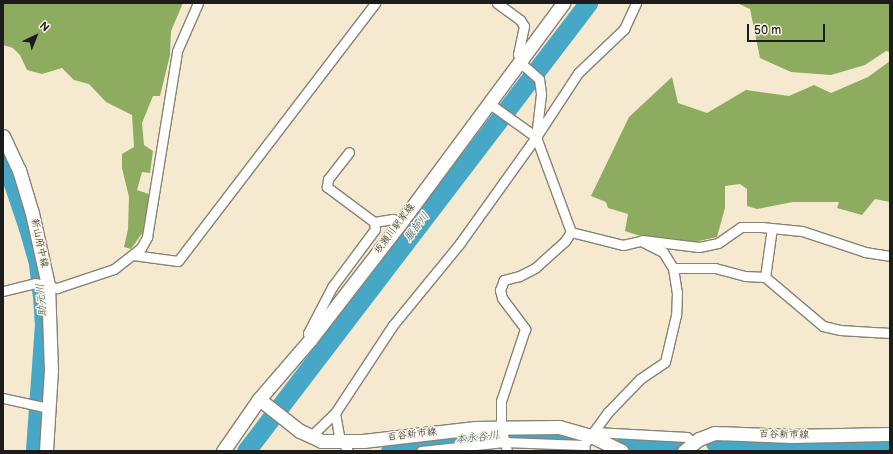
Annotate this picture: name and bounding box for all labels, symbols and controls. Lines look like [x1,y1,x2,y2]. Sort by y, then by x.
north arrow [16,16,56,56]
scale bar [749,16,827,42]
text: N [37,19,52,34]
text: 50 m [754,23,781,38]
street label: 坂瀬川駅家線 [372,201,418,257]
water label: 服部川 [402,210,432,244]
street label: 新山府中線 [28,217,50,269]
water label: 助元川 [34,283,50,317]
street label: 百谷新市線 [386,426,438,444]
water label: 本永谷川 [454,429,500,447]
street label: 百谷新市線 [759,429,809,441]

